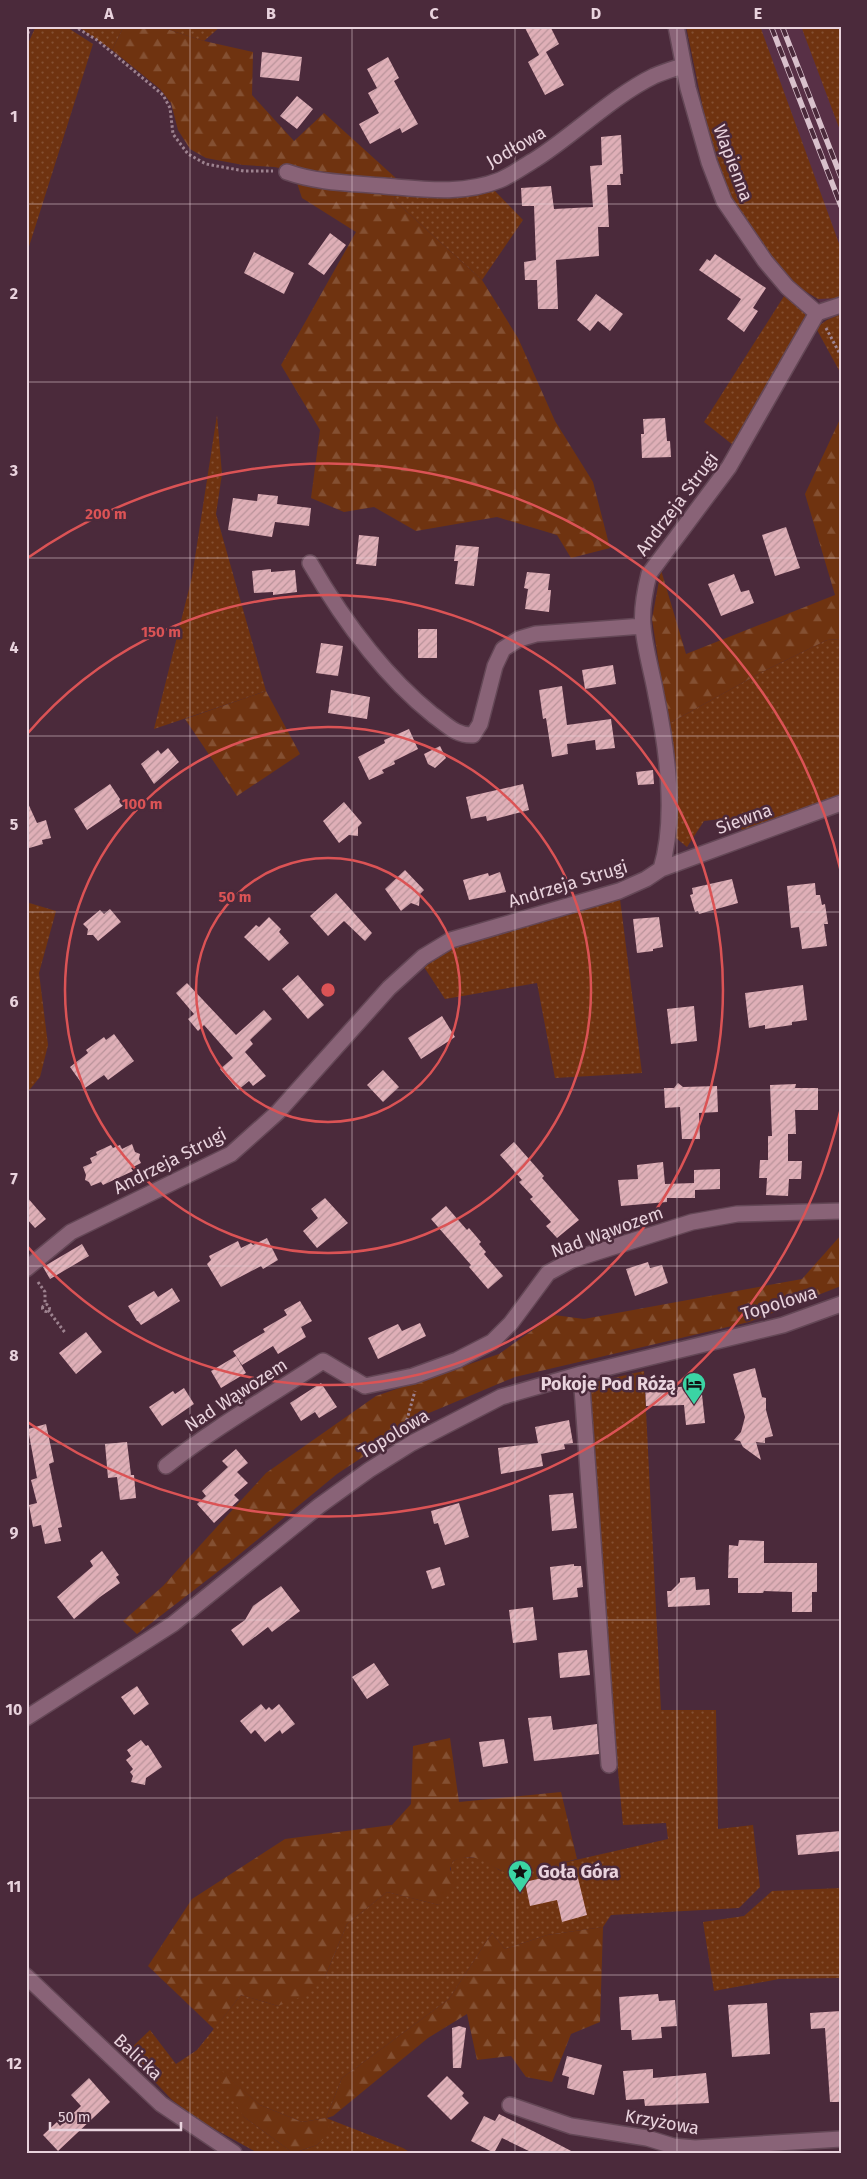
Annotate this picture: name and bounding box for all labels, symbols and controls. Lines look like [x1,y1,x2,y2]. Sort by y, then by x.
text: A [103,4,114,23]
text: B [266,4,276,23]
text: C [429,4,439,23]
text: D [591,4,601,23]
text: E [754,4,762,23]
text: 1 [10,107,18,126]
street label: Jodłowa [482,121,550,173]
street label: Wapienna [708,121,758,205]
text: 2 [10,284,18,303]
street label: Andrzeja Strugi [631,448,723,560]
text: 3 [9,461,18,480]
text: 200 m [85,505,127,523]
text: 150 m [141,623,181,641]
text: 4 [9,638,19,657]
text: 100 m [122,795,162,813]
street label: Siewna [713,799,775,839]
text: 5 [10,815,19,834]
street label: Andrzeja Strugi [506,855,630,913]
text: 50 m [218,888,252,906]
centre of rings [319,981,337,999]
text: 6 [9,992,19,1011]
street label: Andrzeja Strugi [110,1123,230,1199]
text: 7 [10,1169,18,1188]
street label: Nad Wąwozem [548,1201,666,1263]
street label: Topolowa [738,1281,820,1325]
text: 8 [9,1346,19,1365]
street label: Nad Wąwozem [181,1354,291,1436]
hotel icon: Pokoje Pod Różą [681,1371,707,1405]
place label: Pokoje Pod Różą [541,1373,676,1395]
street label: Topolowa [355,1404,433,1464]
text: 9 [10,1523,19,1542]
text: 10 [6,1700,22,1719]
place icon: Goła Góra [507,1859,533,1893]
place label: Goła Góra [538,1861,619,1883]
text: 11 [7,1877,21,1896]
street label: Balicka [109,2029,167,2085]
text: 12 [6,2054,22,2073]
scale bar [50,2099,181,2131]
street label: Krzyżowa [623,2105,701,2139]
text: 50 m [58,2108,91,2126]

